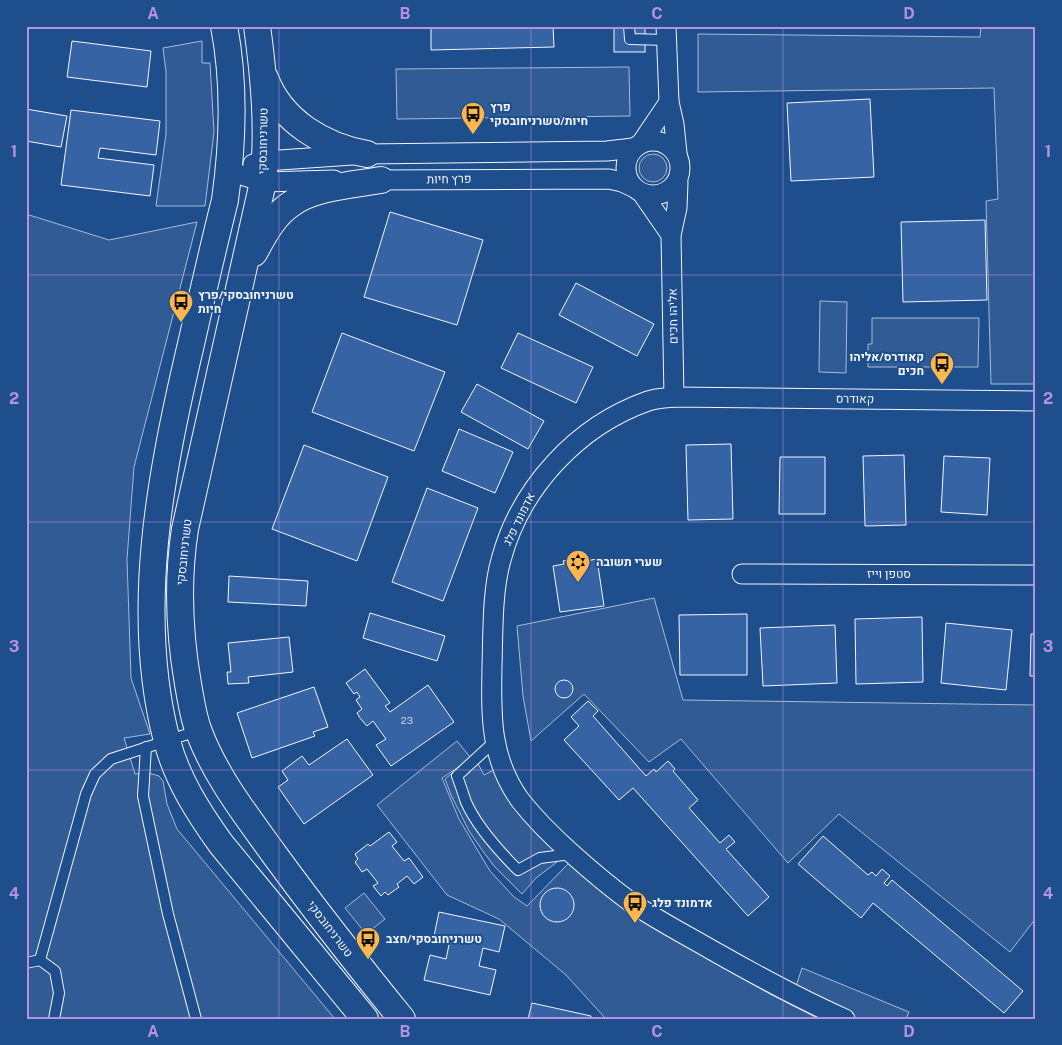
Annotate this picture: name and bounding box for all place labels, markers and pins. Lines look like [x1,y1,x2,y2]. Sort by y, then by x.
place label: פרץ חיות/טשרניחובסקי [490,100,588,128]
bus stop icon: פרץ חיות/טשרניחובסקי [460,101,486,135]
place label: טשרניחובסקי/פרץ חיות [198,288,294,316]
bus stop icon: טשרניחובסקי/פרץ חיות [168,289,194,323]
place label: קאודרס/אליהו חכים [849,350,924,378]
bus stop icon: קאודרס/אליהו חכים [929,351,955,385]
synagogue icon: שערי תשובה [565,549,591,583]
place label: שערי תשובה [596,555,662,569]
bus stop icon: אדמונד פלג [622,890,648,924]
place label: אדמונד פלג [652,896,712,910]
bus stop icon: טשרניחובסקי/חצב [355,926,381,960]
place label: טשרניחובסקי/חצב [386,932,482,946]

